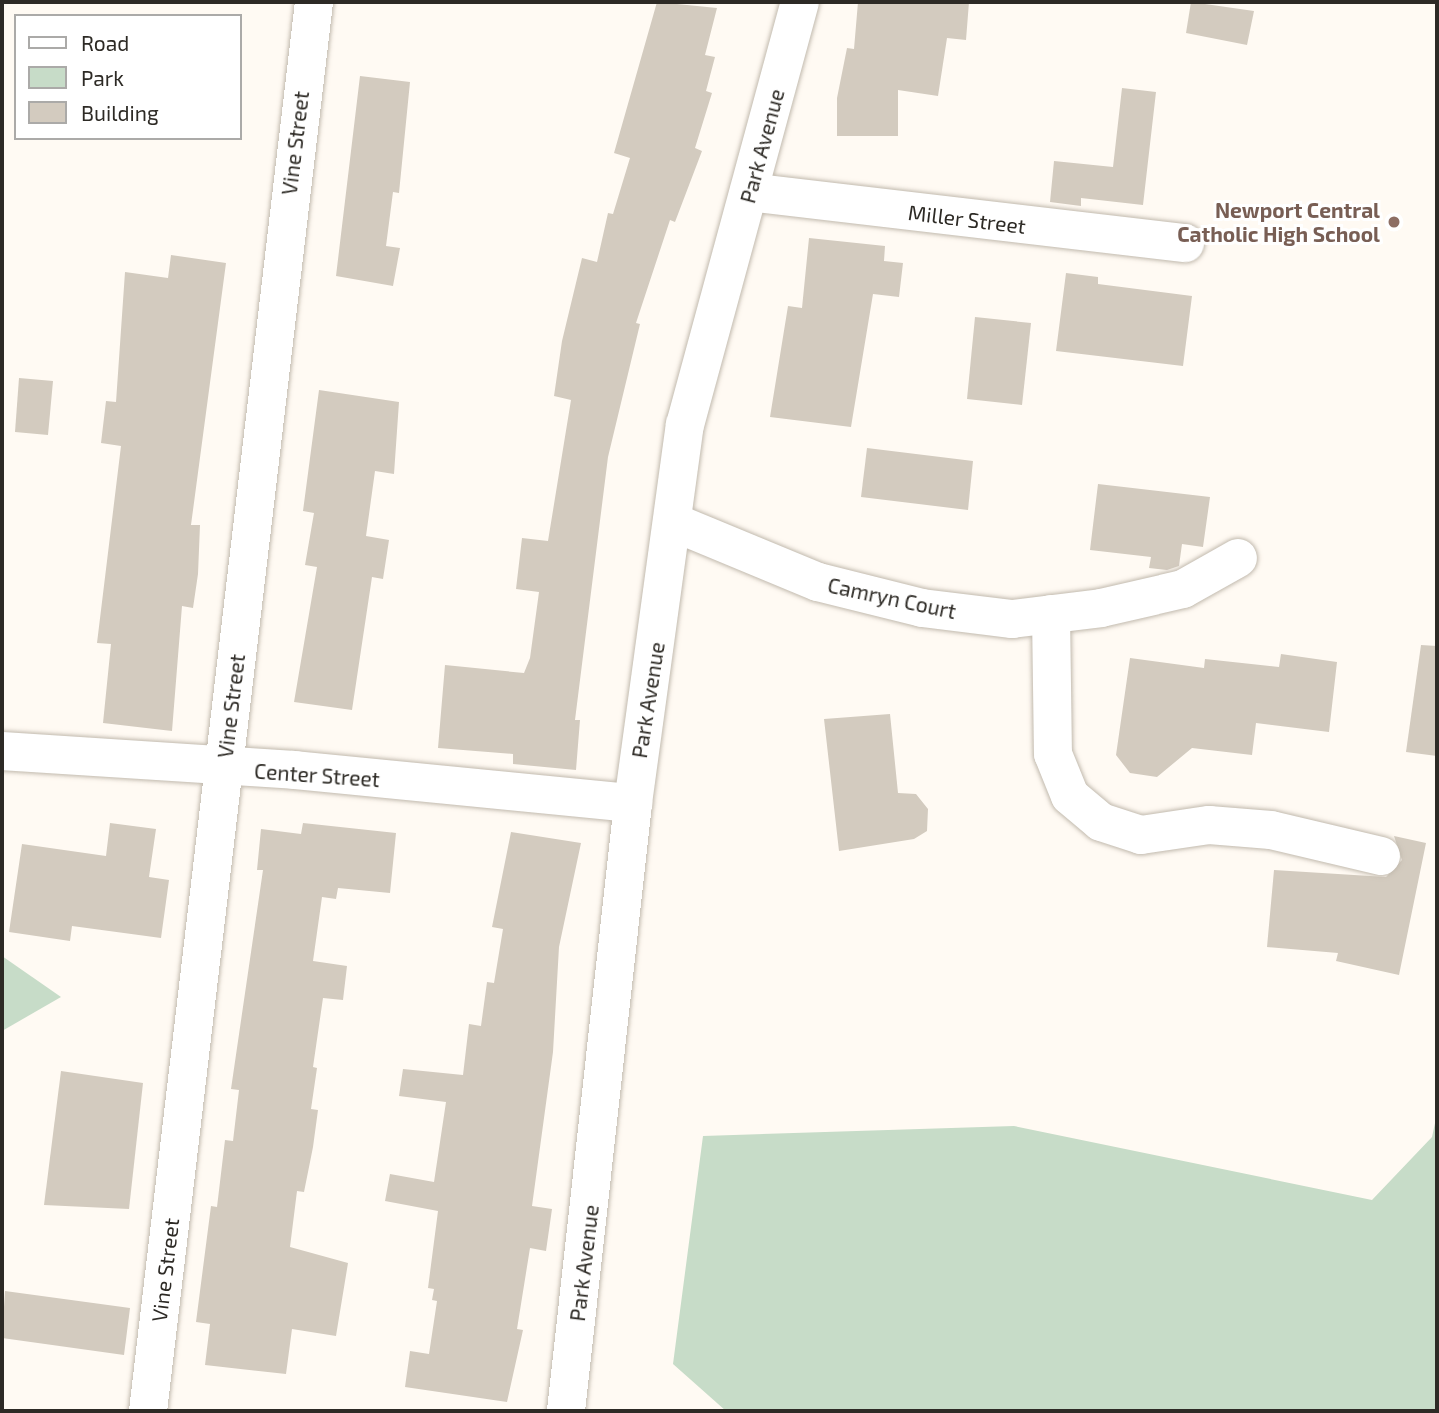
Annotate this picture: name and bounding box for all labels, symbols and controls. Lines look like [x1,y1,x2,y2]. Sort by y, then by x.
legend [14,14,242,140]
text: Road [81,30,129,55]
text: Park [81,65,124,90]
street label: Park Avenue [735,86,789,206]
street label: Vine Street [276,90,314,196]
text: Building [81,100,159,125]
place label: Newport Central Catholic High School [1177,197,1380,247]
street label: Miller Street [906,199,1028,239]
marker: Newport Central Catholic High School [1386,214,1402,230]
street label: Camryn Court [826,572,958,624]
street label: Park Avenue [626,640,670,760]
street label: Vine Street [212,653,250,759]
street label: Center Street [253,758,381,792]
street label: Park Avenue [564,1203,604,1323]
street label: Vine Street [146,1217,184,1323]

